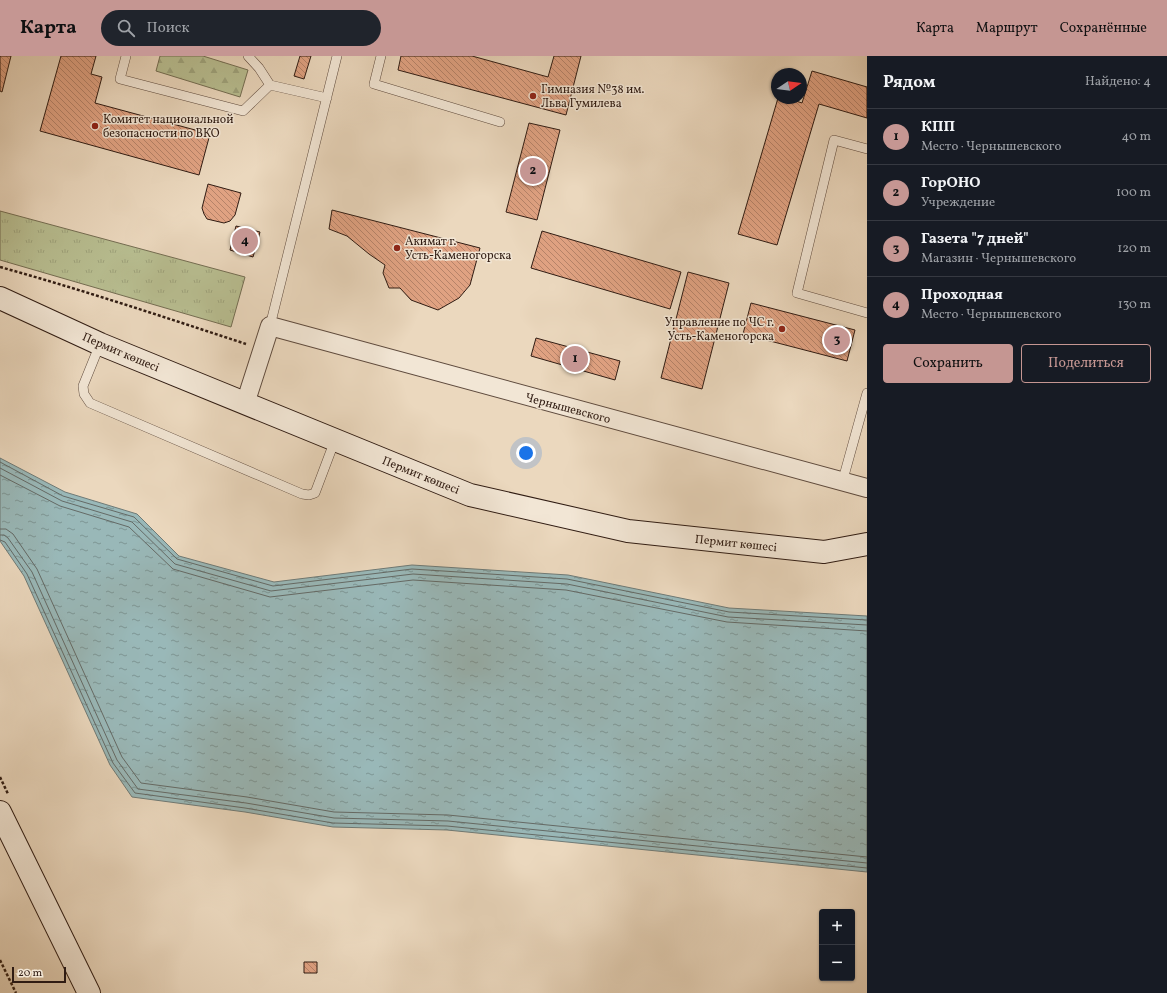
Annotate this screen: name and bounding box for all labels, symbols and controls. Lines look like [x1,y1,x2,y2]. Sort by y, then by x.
search box [101,10,381,46]
text: Карта [20,15,77,41]
icon: search [115,17,137,39]
text: Поиск [147,18,190,39]
text: Карта [916,19,954,38]
text: Маршрут [976,19,1038,38]
text: Сохранённые [1060,19,1147,38]
north arrow [771,68,807,104]
text: Рядом [883,71,936,94]
text: Найдено: 4 [1085,73,1151,91]
place label: Гимназия №38 им. Льва Гумилева [541,82,644,112]
marker: Гимназия №38 им. Льва Гумилева [528,91,538,101]
place label: Комитет национальной безопасности по ВКО [103,112,233,142]
text: КПП [921,117,955,138]
marker: Комитет национальной безопасности по ВКО [90,121,100,131]
text: 1 [893,128,899,146]
text: 40 m [1122,128,1151,146]
text: Место · Чернышевского [921,138,1061,156]
pin: 2 [520,156,546,186]
text: ГорОНО [921,173,981,194]
text: 2 [893,184,899,202]
text: 100 m [1116,184,1151,202]
text: Учреждение [921,194,995,212]
pin: 4 [232,226,258,256]
text: Газета "7 дней" [921,229,1029,250]
place label: Акимат г. Усть-Каменогорска [405,234,511,264]
text: 3 [893,240,899,258]
text: 120 m [1117,240,1151,258]
marker: Акимат г. Усть-Каменогорска [392,243,402,253]
text: Магазин · Чернышевского [921,250,1076,268]
text: Проходная [921,285,1003,306]
text: 4 [892,296,900,314]
text: 130 m [1118,296,1151,314]
text: Место · Чернышевского [921,306,1061,324]
place label: Управление по ЧС г. Усть-Каменогорска [665,315,774,345]
marker: Управление по ЧС г. Усть-Каменогорска [777,324,787,334]
pin: 3 [824,325,850,355]
street label: Пермит көшесі [80,329,162,377]
pin: 1 [562,344,588,374]
button: Сохранить [883,344,1013,383]
button: Поделиться [1021,344,1151,383]
street label: Чернышевского [523,390,612,428]
your location [516,443,536,463]
street label: Пермит көшесі [379,453,462,499]
street label: Пермит көшесі [694,532,778,556]
map controls [819,909,855,981]
button: + [819,909,855,945]
button: − [819,945,855,981]
scale bar [12,965,66,984]
text: 20 m [18,966,42,981]

